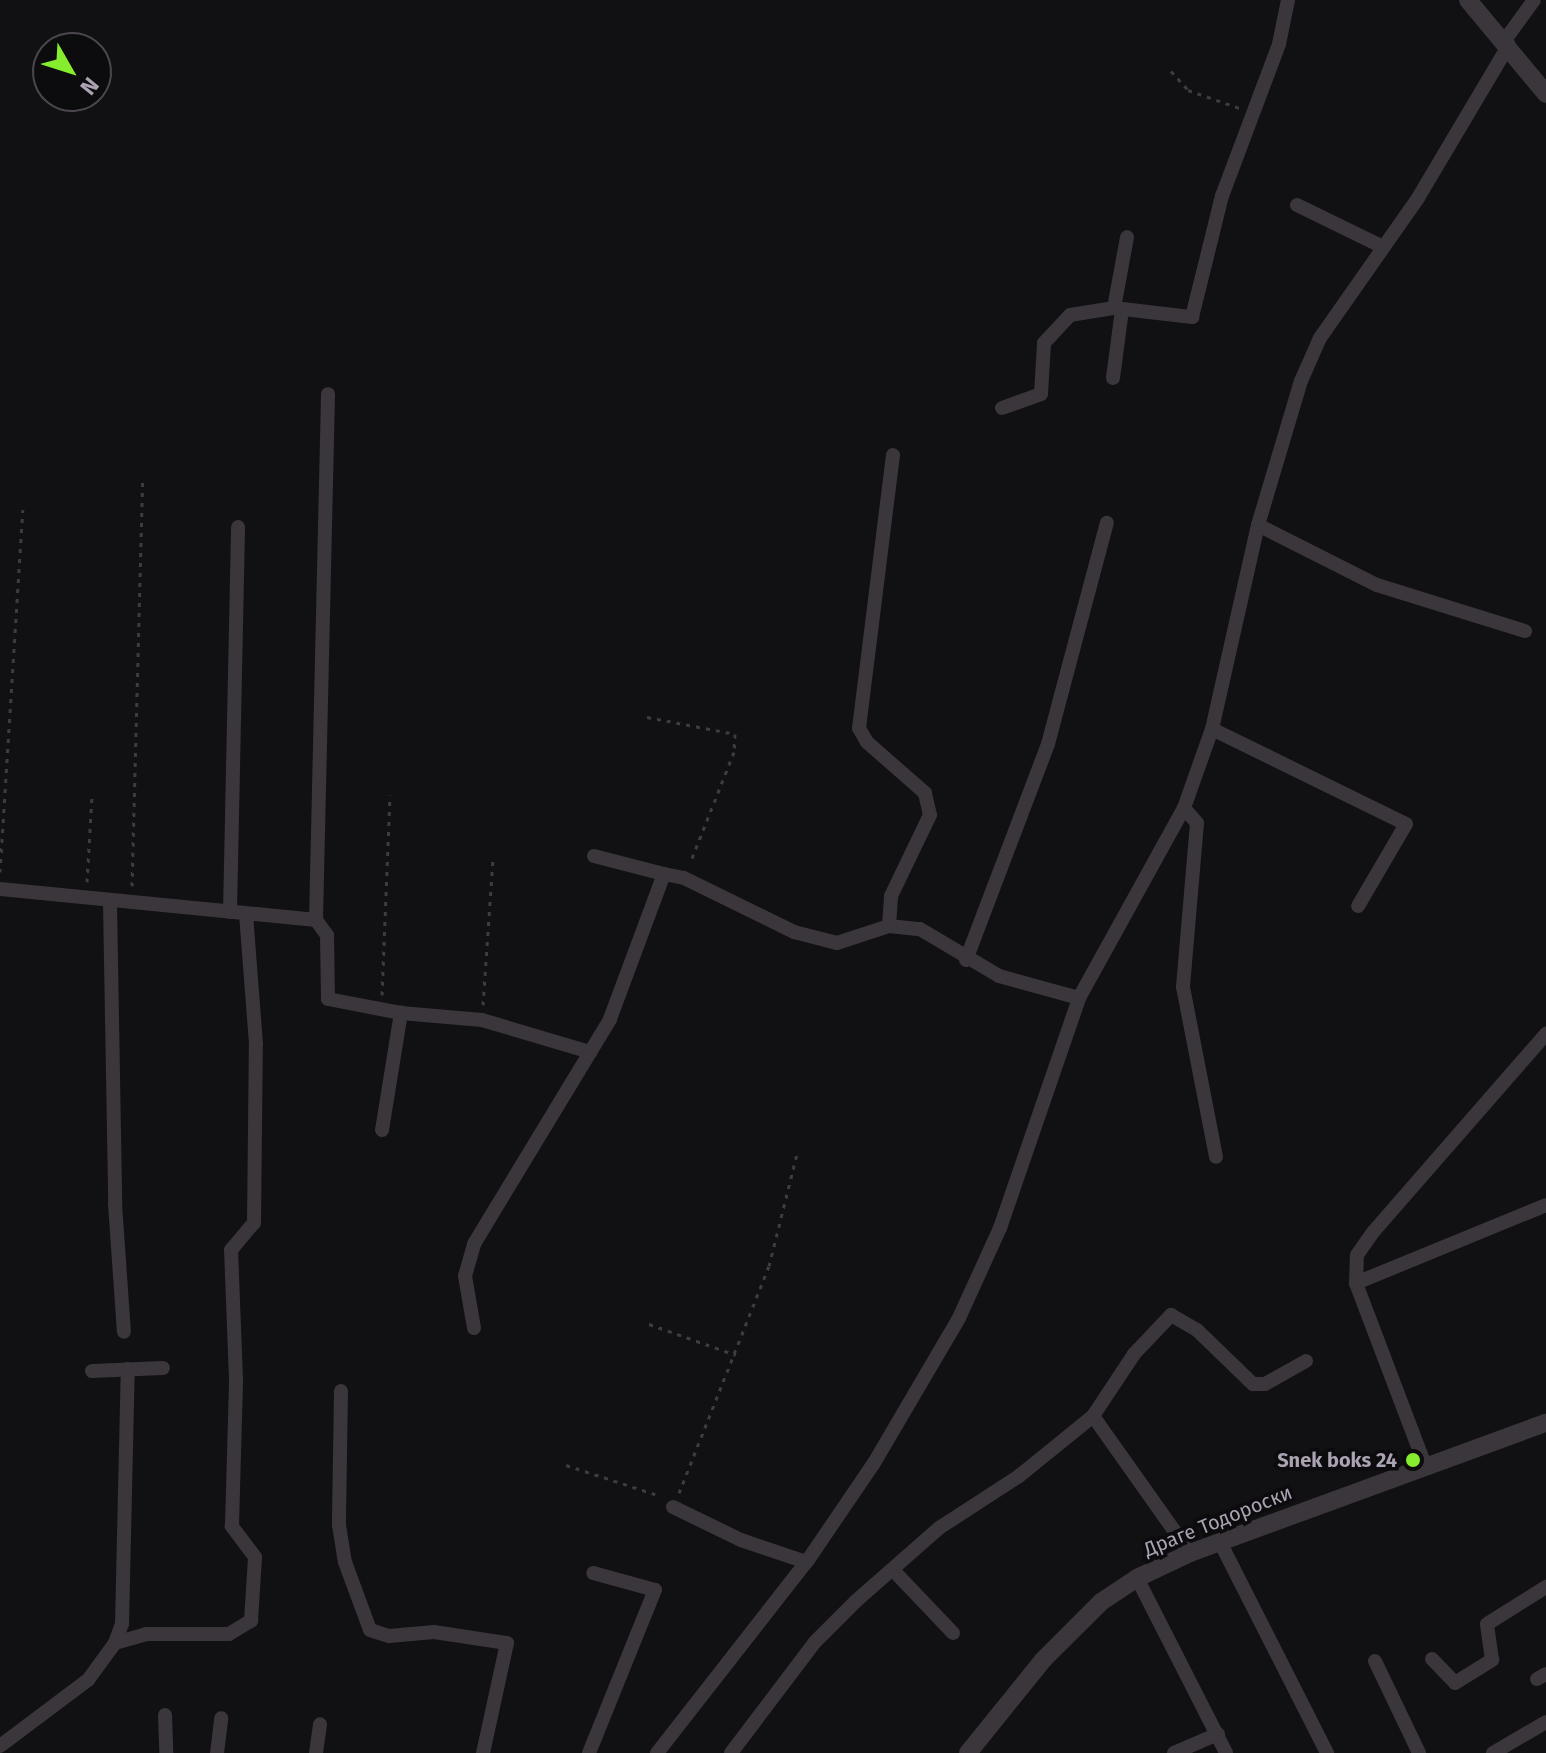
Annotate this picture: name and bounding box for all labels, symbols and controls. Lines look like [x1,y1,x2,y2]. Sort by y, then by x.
north arrow [32,32,112,112]
text: N [74,72,105,100]
place label: Snek boks 24 [1277,1448,1397,1472]
marker: Snek boks 24 [1404,1451,1422,1469]
street label: Драге Тодороски [1140,1480,1296,1562]

